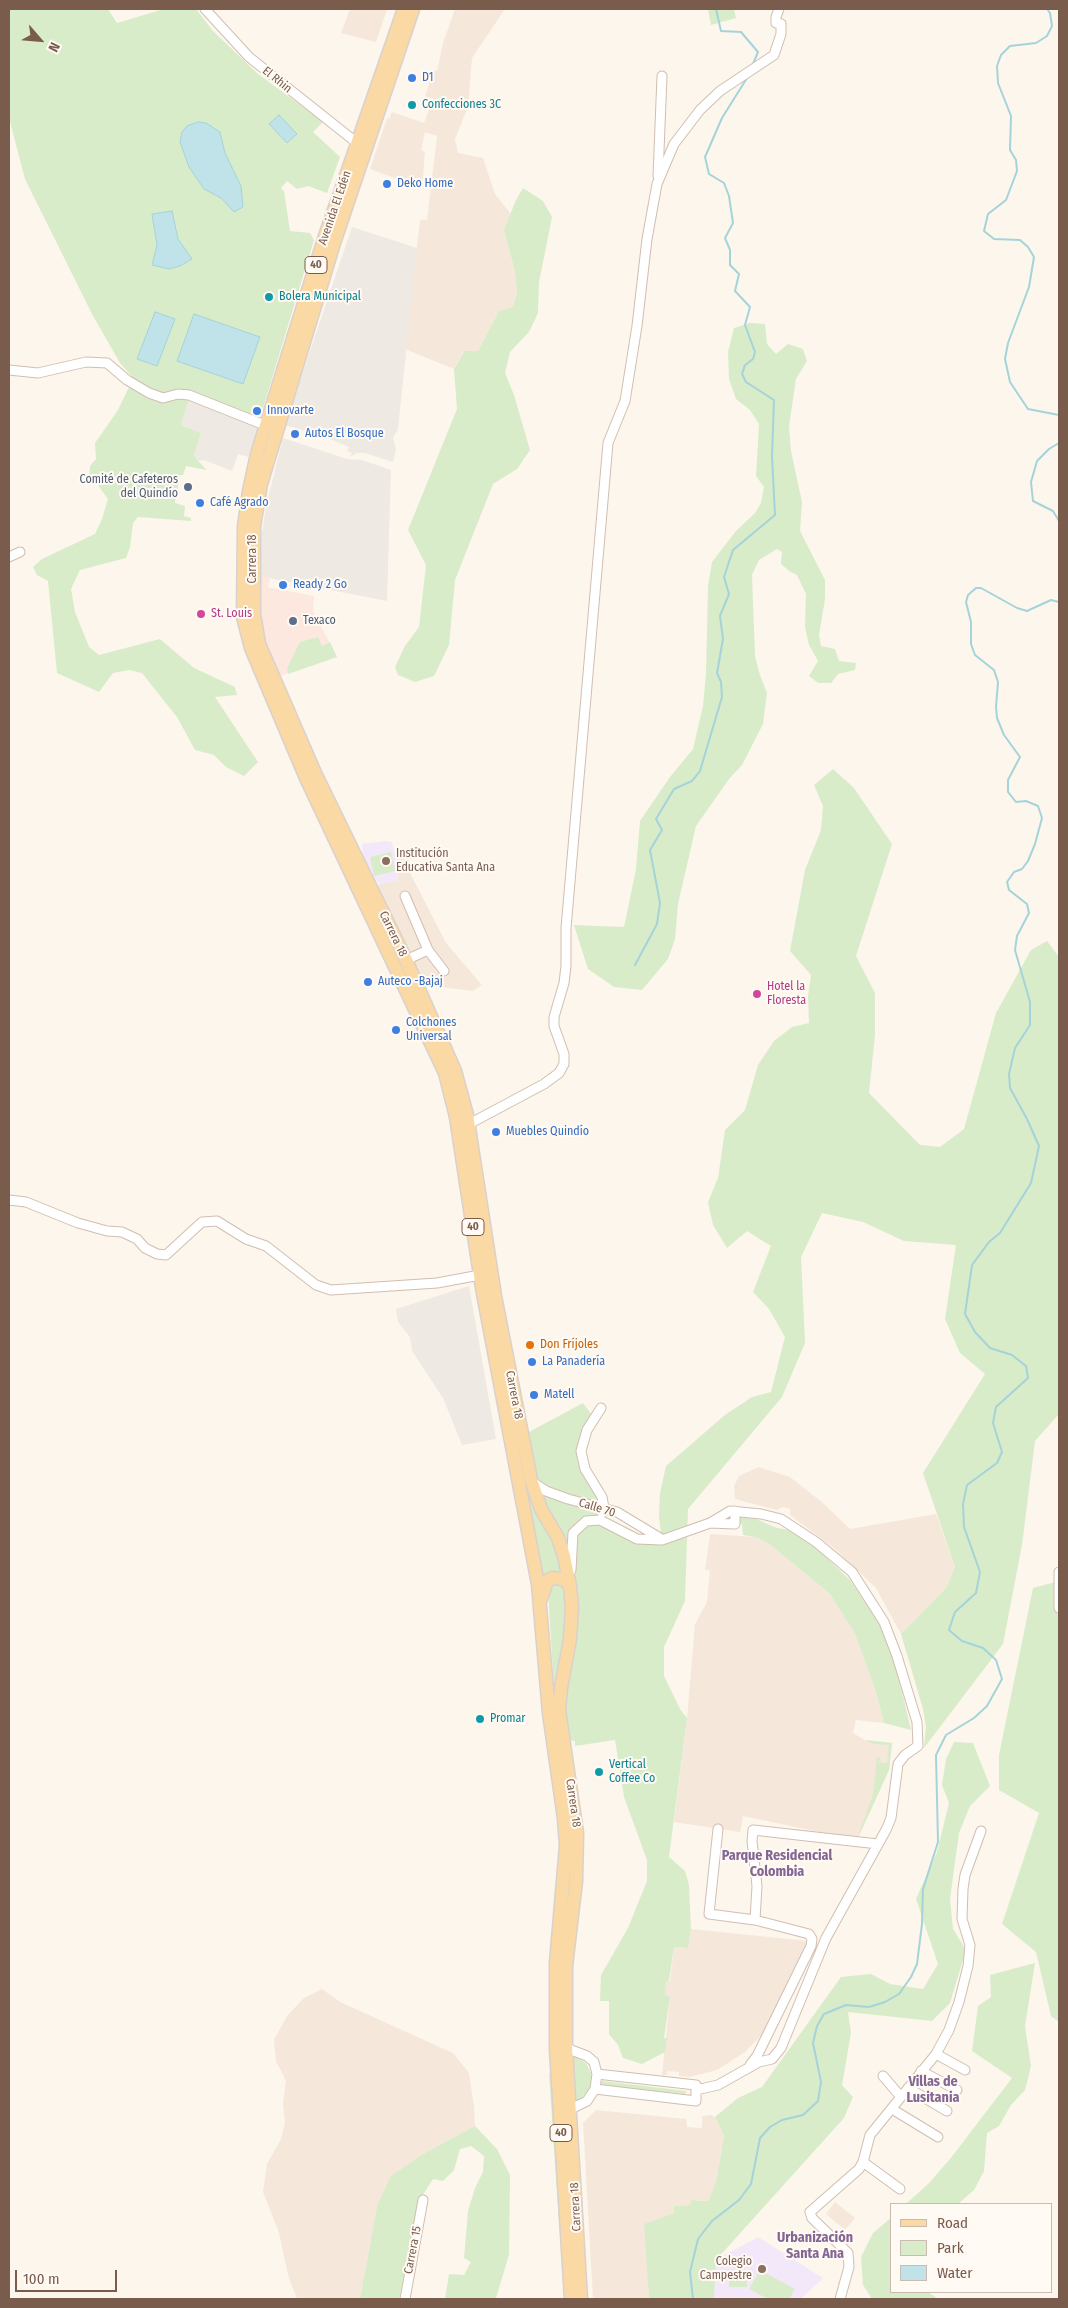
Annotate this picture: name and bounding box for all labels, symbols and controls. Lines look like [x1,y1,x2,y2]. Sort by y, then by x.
north arrow [15,15,65,65]
text: N [44,39,63,55]
street label: El Rhin [259,64,295,96]
place label: D1 [422,71,434,85]
marker: D1 [406,72,418,84]
place label: Confecciones 3C [422,98,501,112]
marker: Confecciones 3C [406,99,418,111]
street label: Avenida El Edén [316,169,354,247]
place label: Deko Home [397,177,453,191]
marker: Deko Home [381,178,393,190]
road number: 40 [305,256,327,274]
place label: Bolera Municipal [279,290,361,304]
marker: Bolera Municipal [263,291,275,303]
place label: Innovarte [267,404,314,418]
marker: Innovarte [251,405,263,417]
place label: Autos El Bosque [305,427,384,441]
marker: Autos El Bosque [289,428,301,440]
place label: Comité de Cafeteros del Quindío [80,473,178,501]
marker: Comité de Cafeteros del Quindío [182,481,194,493]
place label: Café Agrado [210,496,269,510]
marker: Café Agrado [194,497,206,509]
street label: Carrera 18 [246,534,260,584]
place label: Ready 2 Go [293,578,347,592]
marker: Ready 2 Go [277,579,289,591]
place label: St. Louis [211,607,252,621]
marker: St. Louis [195,608,207,620]
place label: Texaco [303,614,336,628]
marker: Texaco [287,615,299,627]
place label: Institución Educativa Santa Ana [396,847,495,875]
marker: Institución Educativa Santa Ana [380,855,392,867]
street label: Carrera 18 [376,909,410,959]
place label: Auteco -Bajaj [378,975,443,989]
marker: Auteco -Bajaj [362,976,374,988]
place label: Hotel la Floresta [767,980,806,1008]
marker: Hotel la Floresta [751,988,763,1000]
place label: Colchones Universal [406,1016,456,1044]
marker: Colchones Universal [390,1024,402,1036]
place label: Muebles Quindío [506,1125,589,1139]
marker: Muebles Quindío [490,1126,502,1138]
road number: 40 [462,1218,484,1236]
place label: Don Fríjoles [540,1338,598,1352]
marker: Don Fríjoles [524,1339,536,1351]
place label: La Panadería [542,1355,605,1369]
marker: La Panadería [526,1356,538,1368]
street label: Carrera 18 [502,1370,526,1420]
place label: Matell [544,1388,574,1402]
marker: Matell [528,1389,540,1401]
street label: Calle 70 [577,1496,617,1520]
place label: Promar [490,1712,525,1726]
marker: Promar [474,1713,486,1725]
place label: Vertical Coffee Co [609,1758,655,1786]
marker: Vertical Coffee Co [593,1766,605,1778]
street label: Carrera 18 [562,1778,584,1828]
district label: Parque Residencial Colombia [722,1848,832,1880]
district label: Villas de Lusitania [907,2074,959,2106]
road number: 40 [550,2124,572,2142]
street label: Carrera 18 [568,2182,584,2232]
legend [890,2203,1053,2293]
text: Road [937,2214,968,2232]
street label: Carrera 15 [401,2225,425,2275]
district label: Urbanización Santa Ana [777,2230,853,2262]
text: Park [937,2239,964,2257]
place label: Colegio Campestre [700,2255,752,2283]
scale bar [18,2260,120,2292]
marker: Colegio Campestre [756,2263,768,2275]
text: Water [937,2264,972,2282]
text: 100 m [23,2270,60,2288]

